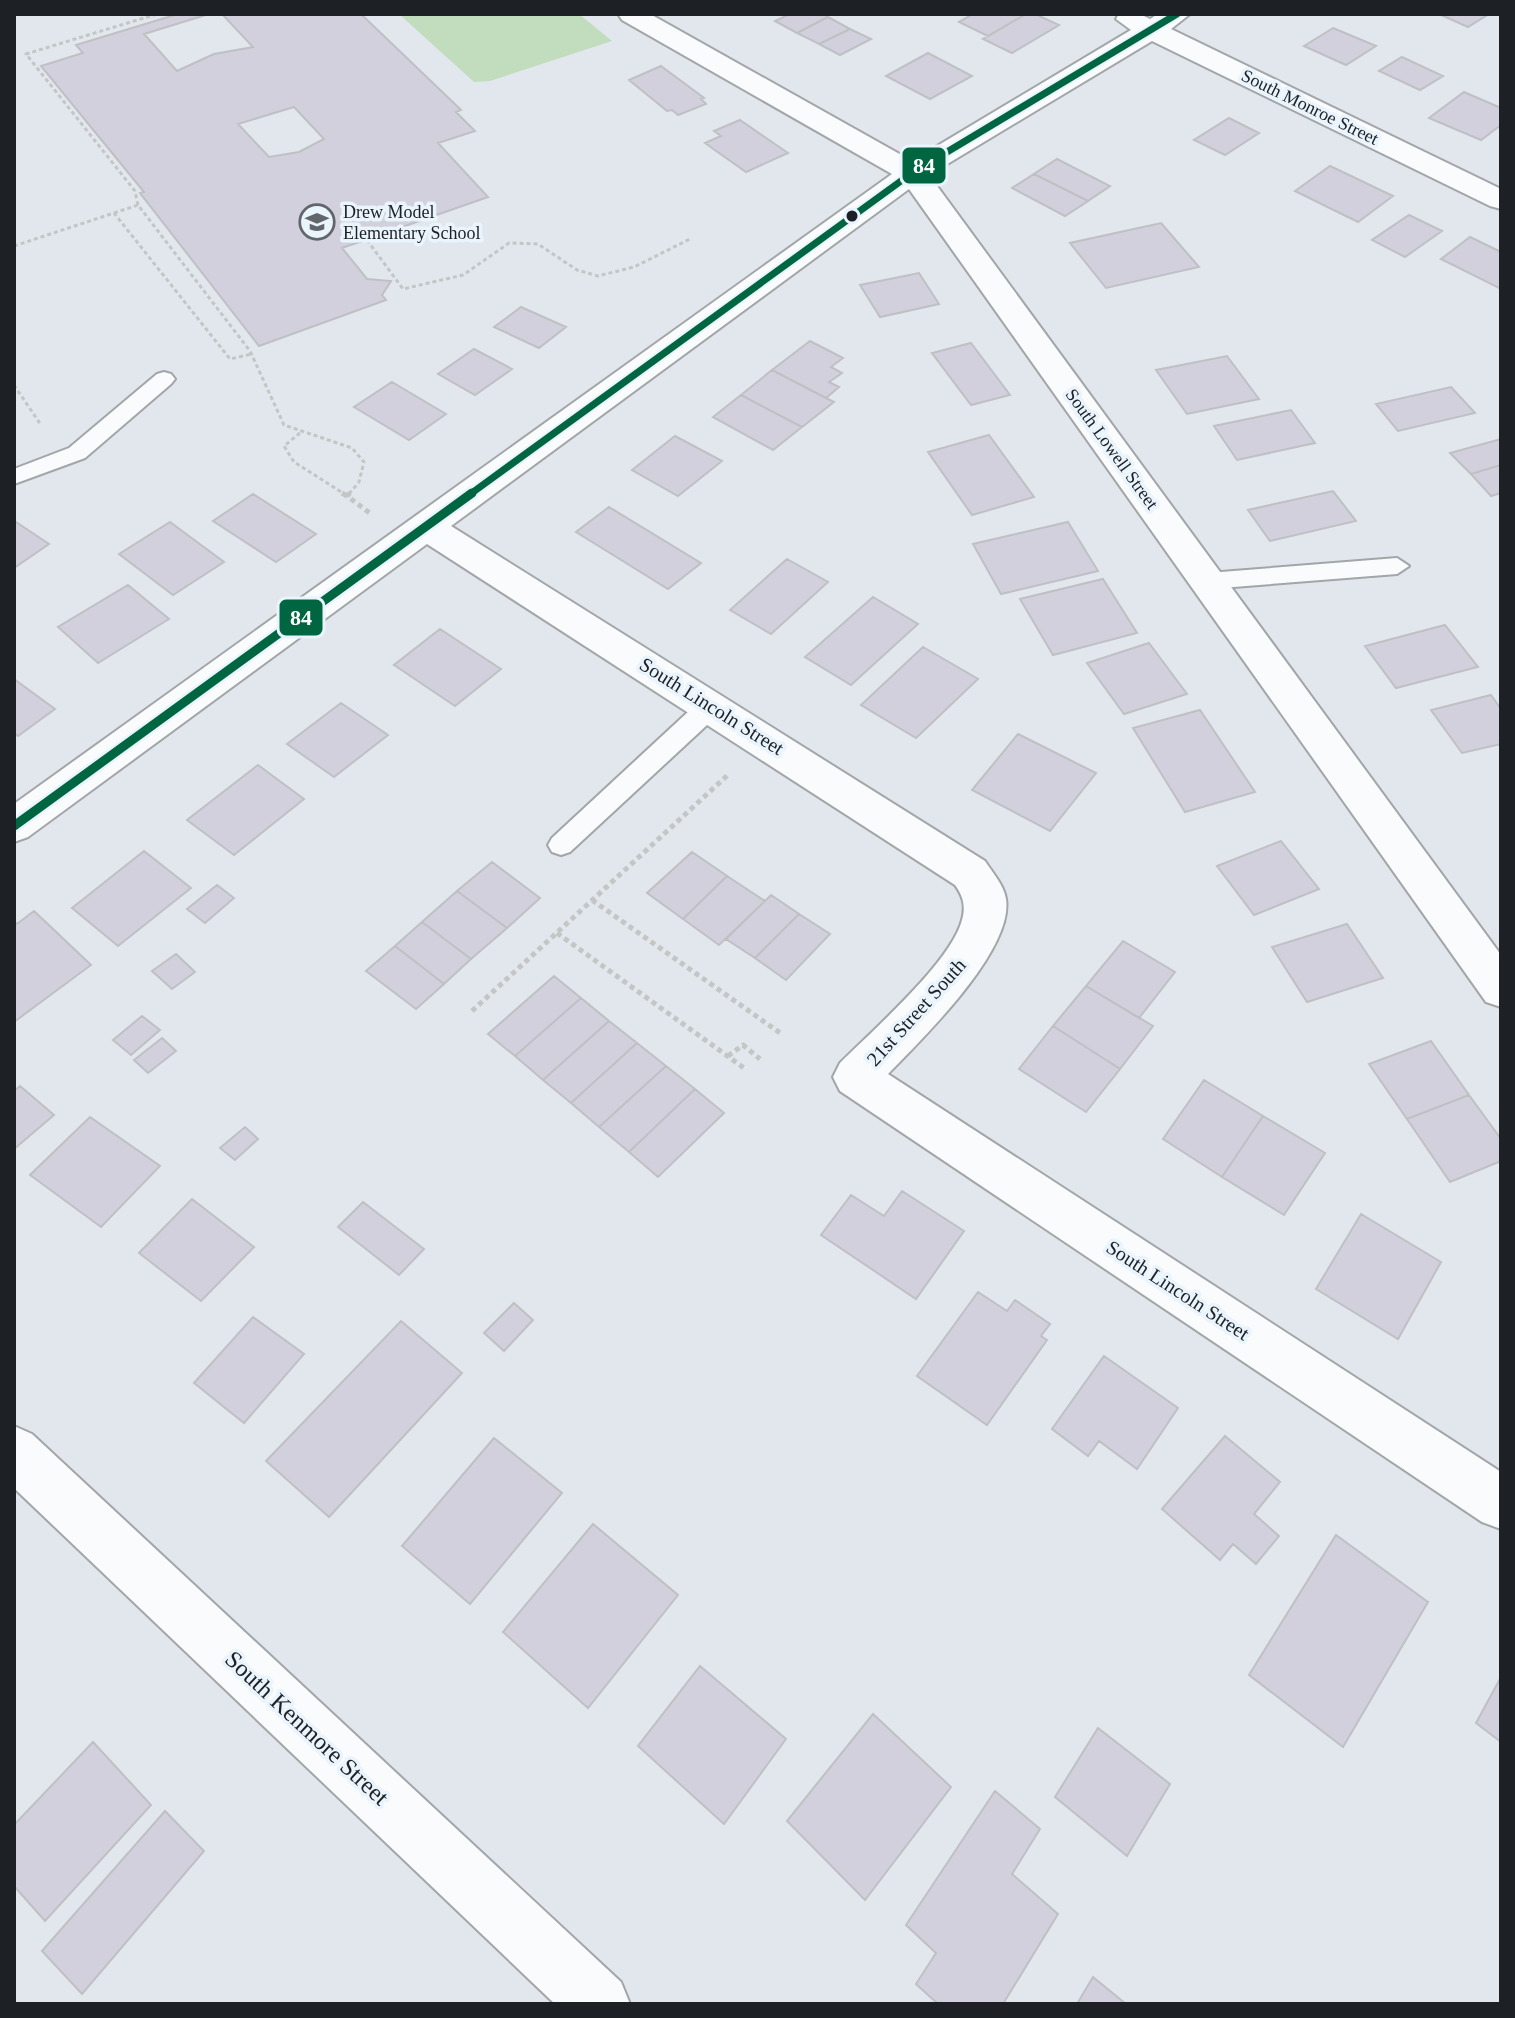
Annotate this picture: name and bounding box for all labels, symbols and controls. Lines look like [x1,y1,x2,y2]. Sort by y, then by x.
street label: South Monroe Street [1238,65,1382,149]
line badge: 84 [901,146,947,185]
text: 84 [913,153,935,178]
place label: Drew Model Elementary School [343,202,480,243]
school or university icon: Drew Model Elementary School [298,203,336,241]
unlabelled marker [844,208,860,224]
street label: South Lowell Street [1062,385,1162,513]
line badge: 84 [278,598,324,637]
text: 84 [290,605,312,630]
street label: South Lincoln Street [636,653,788,759]
street label: 21st Street South [862,954,970,1070]
street label: South Lincoln Street [1103,1236,1254,1345]
street label: South Kenmore Street [220,1646,394,1810]

